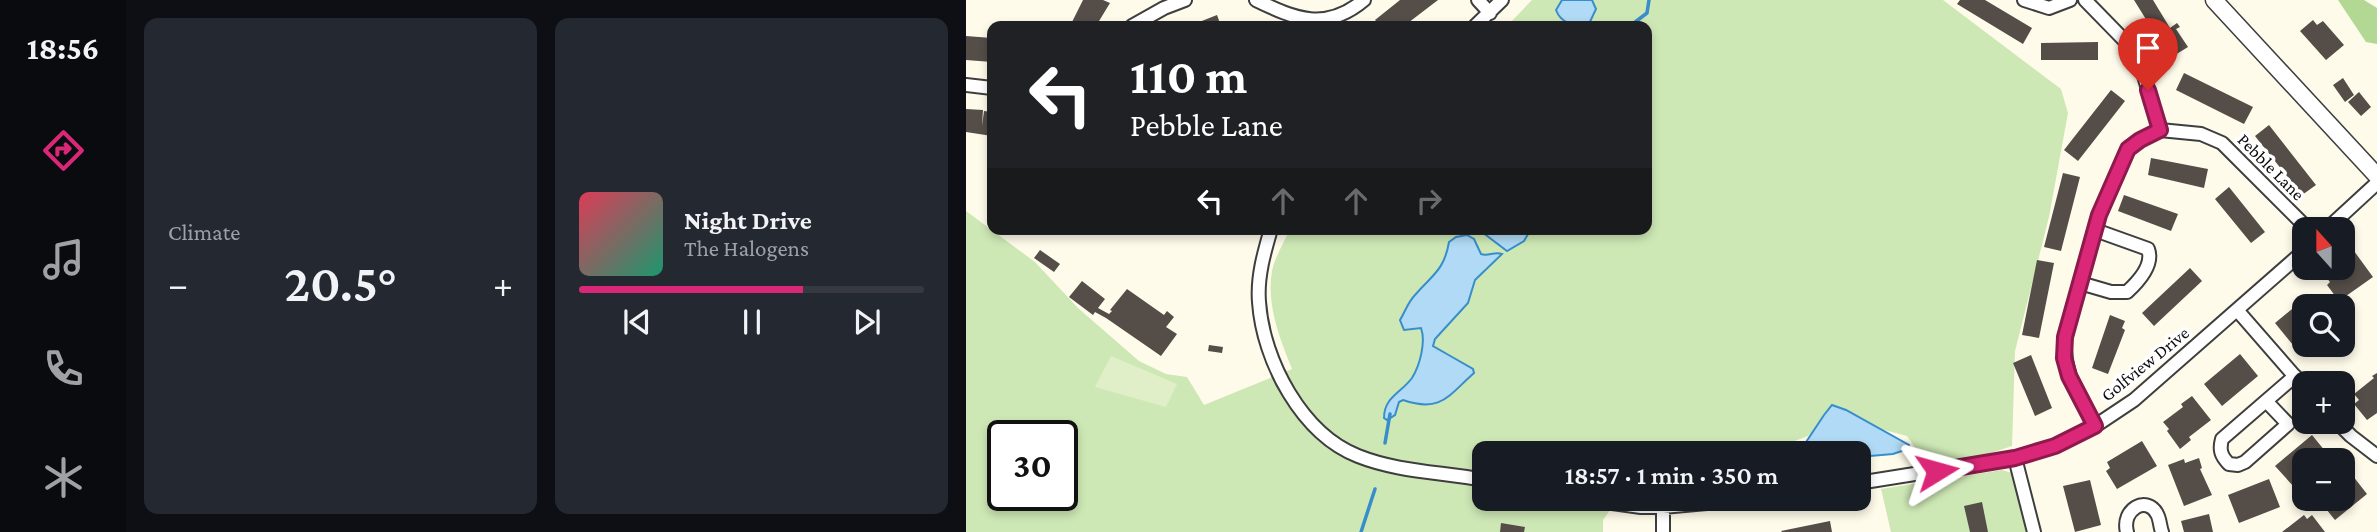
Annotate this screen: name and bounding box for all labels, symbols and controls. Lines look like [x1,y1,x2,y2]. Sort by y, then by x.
pin [2118,18,2178,90]
icon: arrive [2129,29,2167,67]
text: 18:56 [27,30,99,66]
icon: left [1015,49,1106,140]
text: 110 m [1130,49,1247,104]
text: Pebble Lane [1130,107,1283,143]
icon: directions [39,126,88,175]
street label: Pebble Lane [2234,130,2309,205]
icon: left [1191,182,1229,220]
icon: ahead [1264,182,1302,220]
icon: ahead [1337,182,1375,220]
icon: right [1410,182,1448,220]
text: Night Drive [684,206,812,235]
north arrow [2292,217,2356,280]
map controls [2292,217,2355,511]
text: Climate [168,219,240,245]
icon: music [39,235,88,284]
text: The Halogens [684,235,809,261]
text: 20.5° [284,254,397,312]
text: − [168,263,188,305]
text: + [493,263,513,305]
button: search [2292,294,2355,357]
icon: previous [618,303,656,341]
icon: pause [733,303,771,341]
icon: next [848,303,886,341]
street label: Golfview Drive [2097,323,2193,405]
icon: phone [39,344,88,393]
button: + [2292,371,2355,434]
speed limit sign: 30 [987,420,1078,511]
position arrow [1900,434,1974,508]
button: − [2292,448,2355,511]
icon: climate [39,453,88,502]
text: 18:57 · 1 min · 350 m [1565,461,1778,490]

